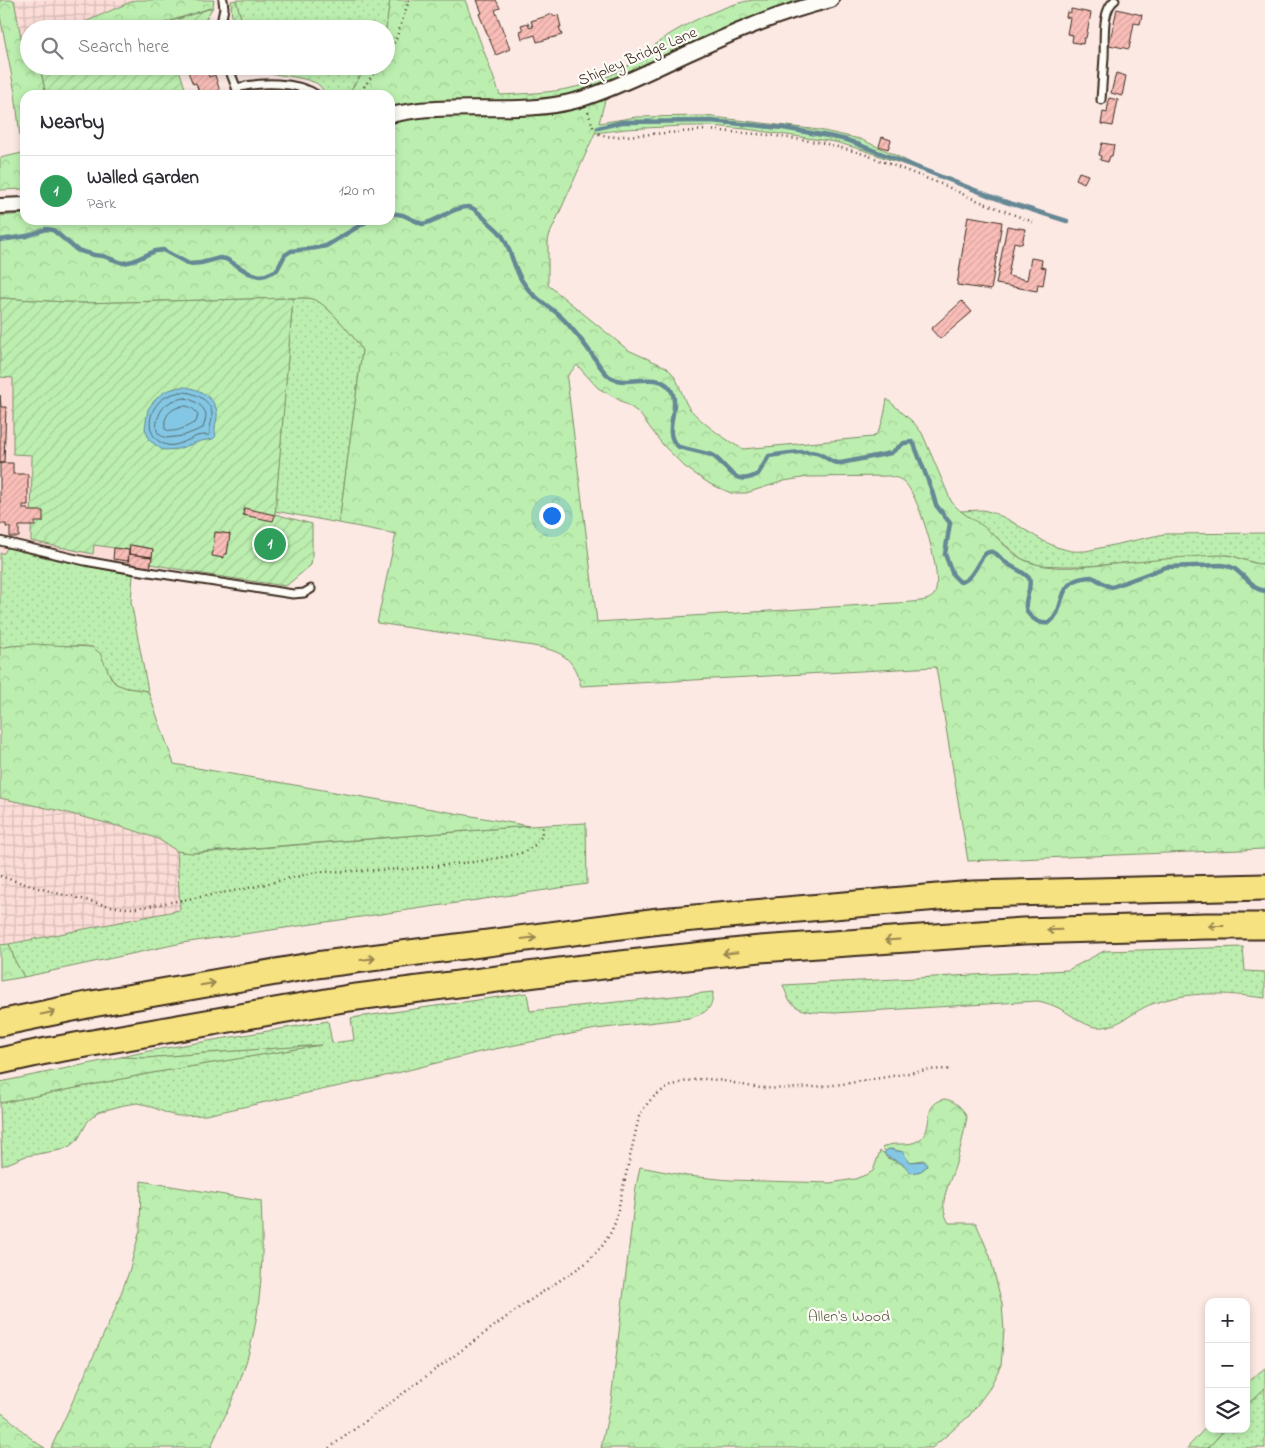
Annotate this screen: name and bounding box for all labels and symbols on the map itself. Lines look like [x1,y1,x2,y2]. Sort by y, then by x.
street label: Shipley Bridge Lane [574,21,702,93]
your location [539,503,565,529]
pin: 1 [254,525,286,563]
one-way arrow [1209,921,1225,931]
one-way arrow [1046,925,1062,935]
one-way arrow [521,933,537,943]
one-way arrow [884,936,900,945]
one-way arrow [722,948,738,957]
one-way arrow [360,954,376,964]
one-way arrow [199,979,215,989]
one-way arrow [39,1008,55,1017]
park label: Allen's Wood [808,1305,890,1329]

